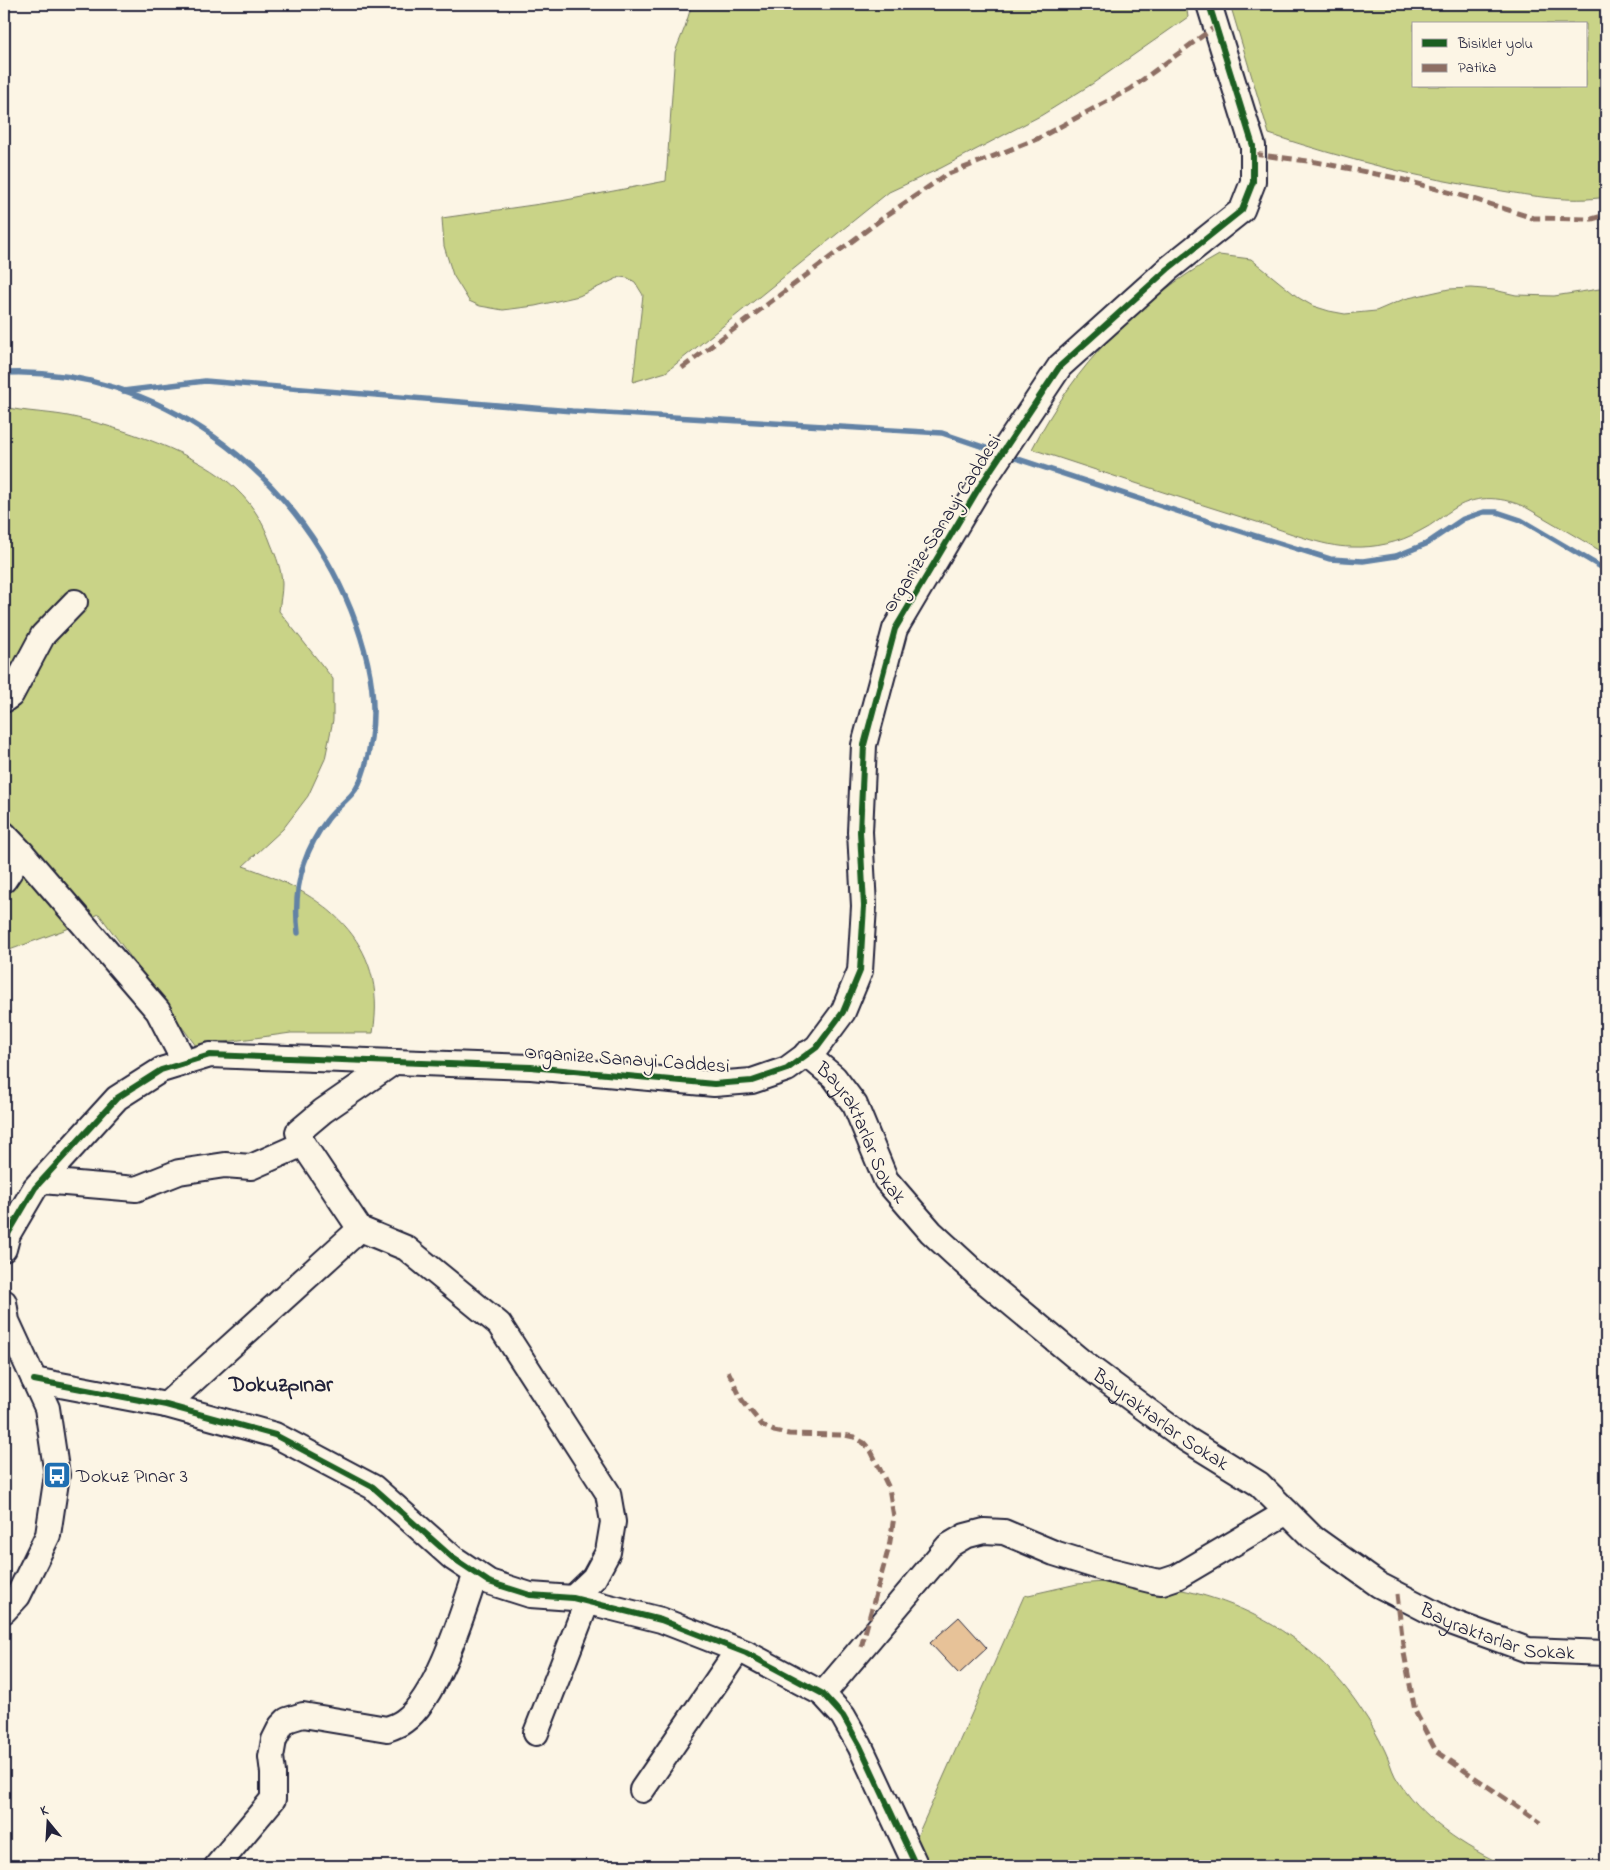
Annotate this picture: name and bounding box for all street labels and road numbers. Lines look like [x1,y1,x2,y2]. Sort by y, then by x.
street label: Organize Sanayi Caddesi [876,429,1011,620]
street label: Organize Sanayi Caddesi [523,1039,731,1083]
street label: Bayraktarlar Sokak [808,1055,912,1211]
street label: Bayraktarlar Sokak [1085,1362,1234,1479]
street label: Bayraktarlar Sokak [1413,1596,1575,1669]

